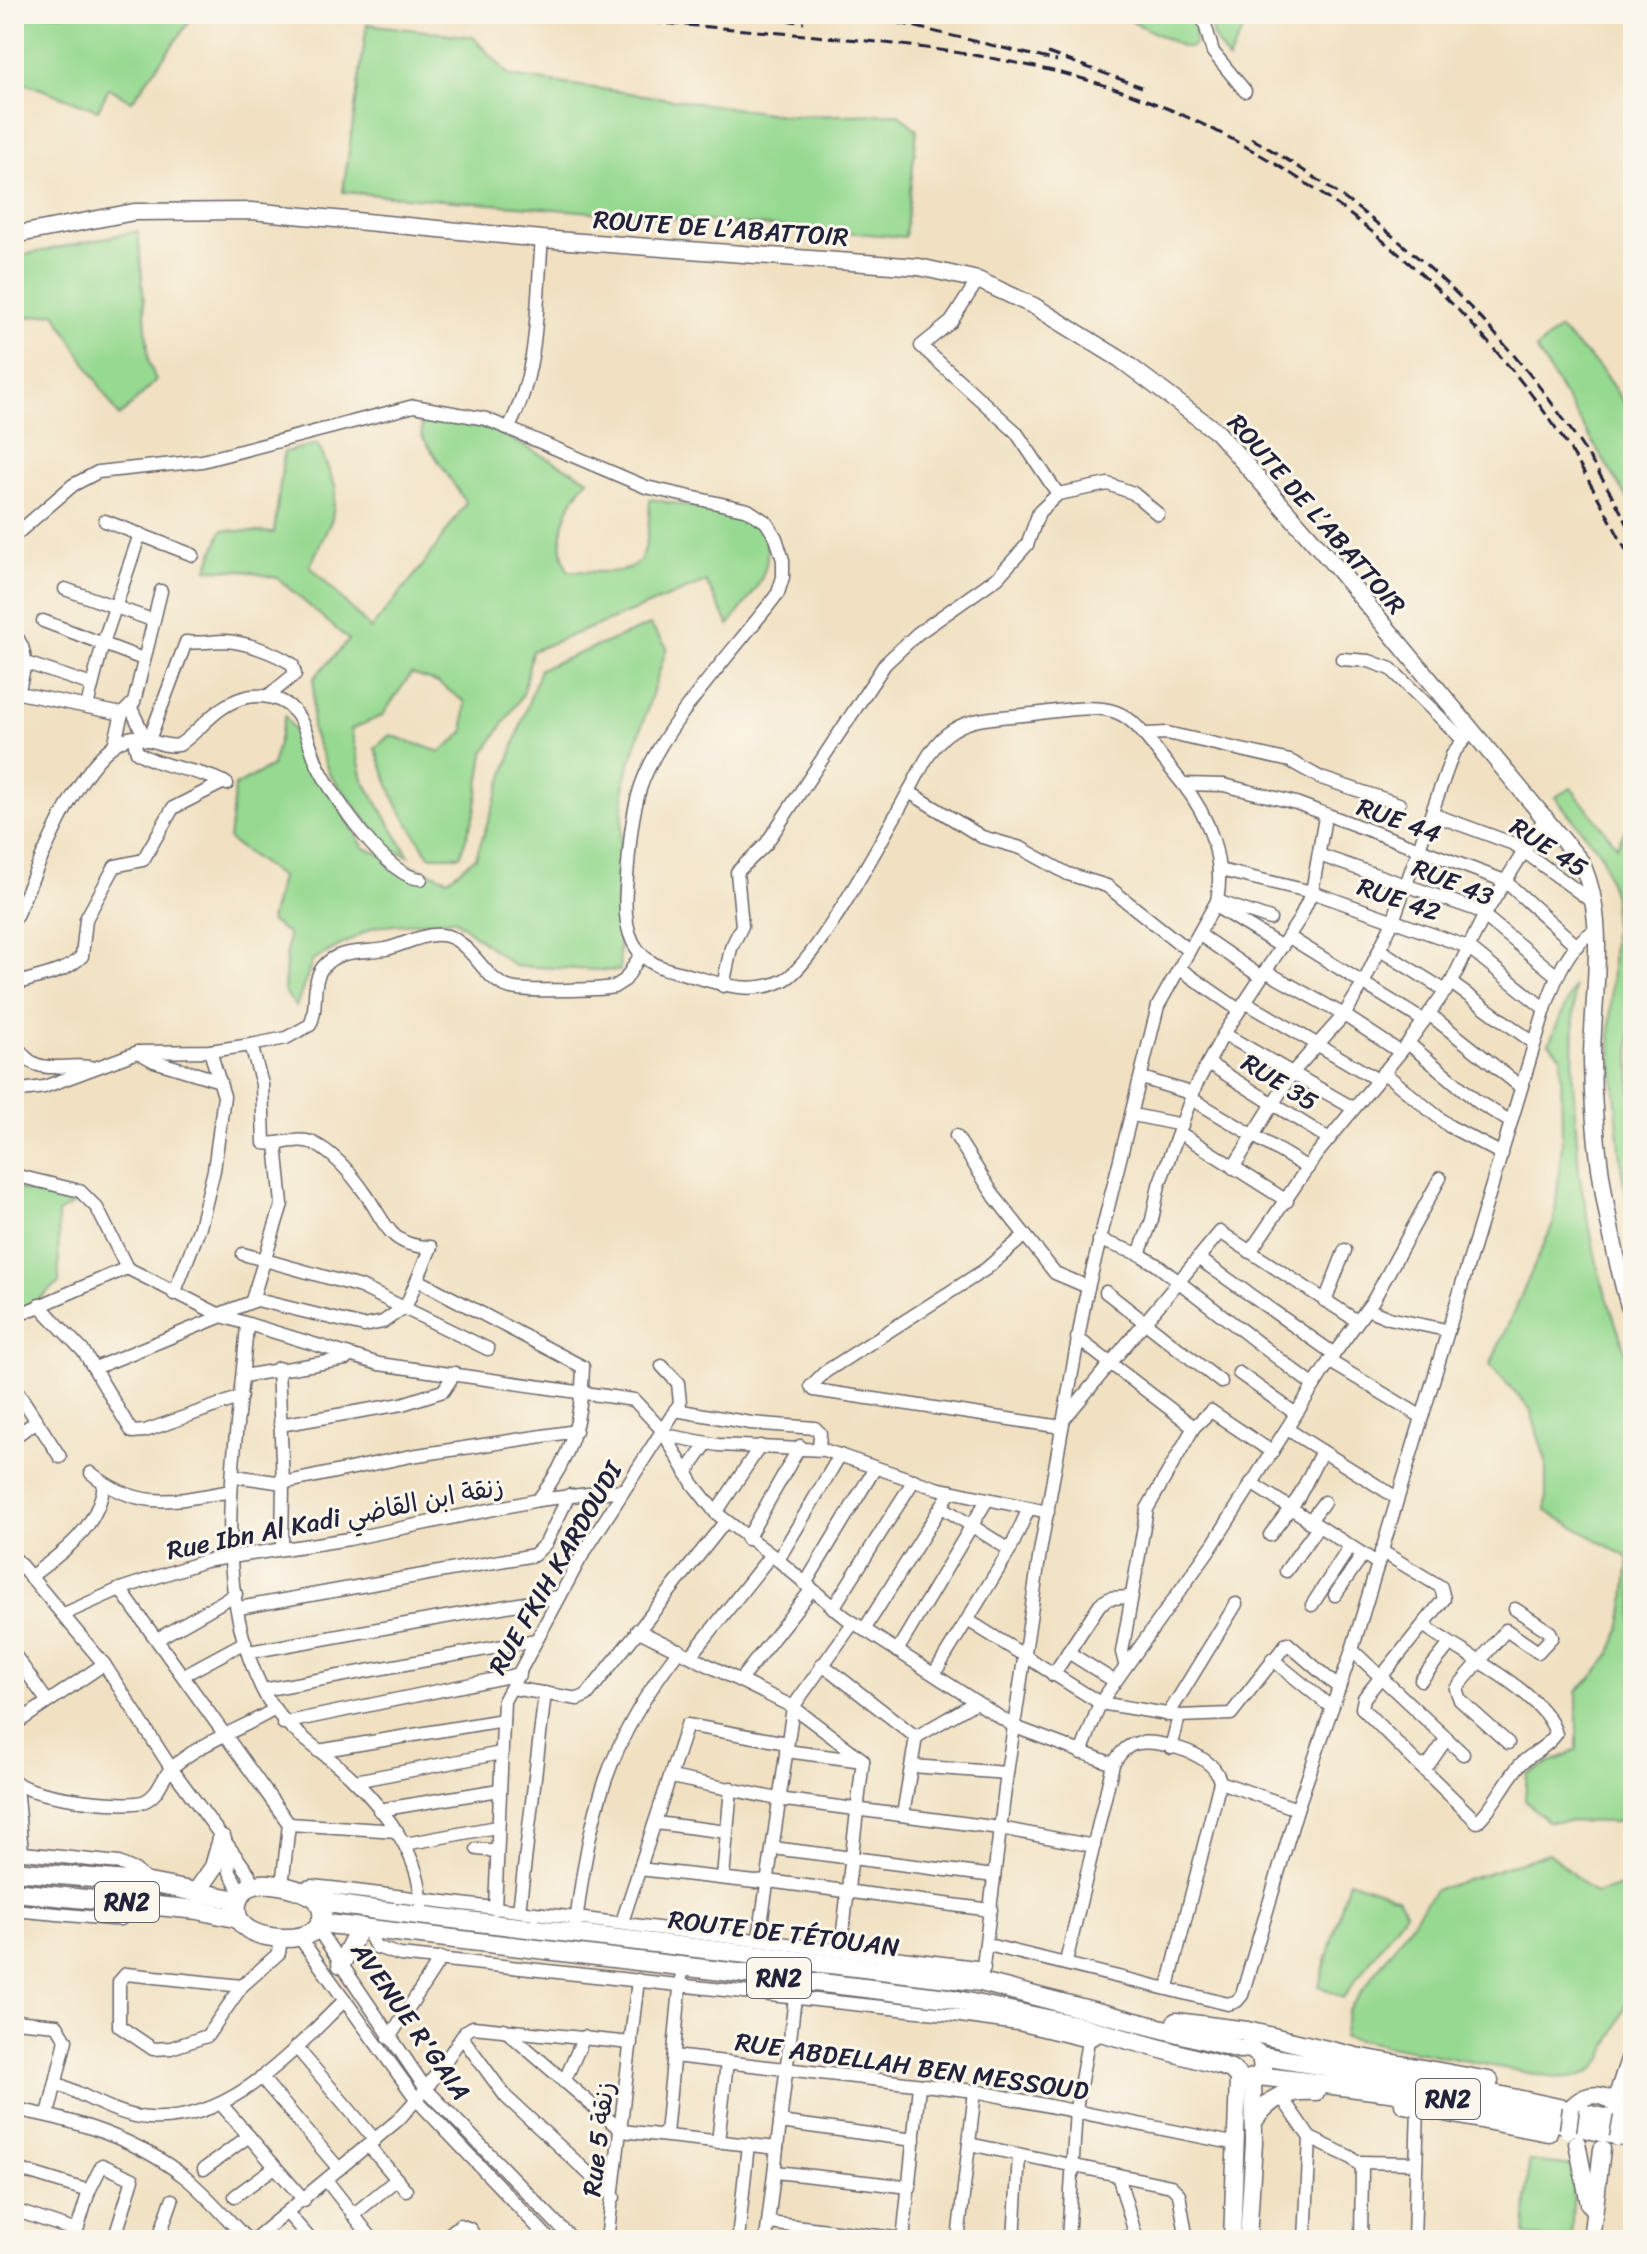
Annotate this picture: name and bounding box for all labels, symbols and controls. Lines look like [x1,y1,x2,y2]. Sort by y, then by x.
street label: ROUTE DE L’ABATTOIR [592,196,850,260]
street label: ROUTE DE L’ABATTOIR [1216,402,1418,626]
street label: RUE 44 [1350,784,1448,856]
street label: RUE 45 [1500,804,1598,890]
street label: RUE 43 [1405,845,1501,919]
street label: RUE 42 [1351,863,1447,935]
street label: RUE 35 [1232,1040,1328,1124]
street label: RUE FKIH KARDOUDI [475,1451,636,1684]
street label: Rue Ibn Al Kadi زنقة ابن القاضي [163,1463,507,1573]
road number: RN2 [95,1882,159,1922]
street label: ROUTE DE TÉTOUAN [666,1896,902,1970]
street label: AVENUE R'GAIA [338,1931,483,2110]
road number: RN2 [747,1958,811,1998]
street label: RUE ABDELLAH BEN MESSOUD [732,2018,1092,2114]
street label: Rue 5 زنقة [568,2079,628,2199]
road number: RN2 [1416,2079,1480,2119]

